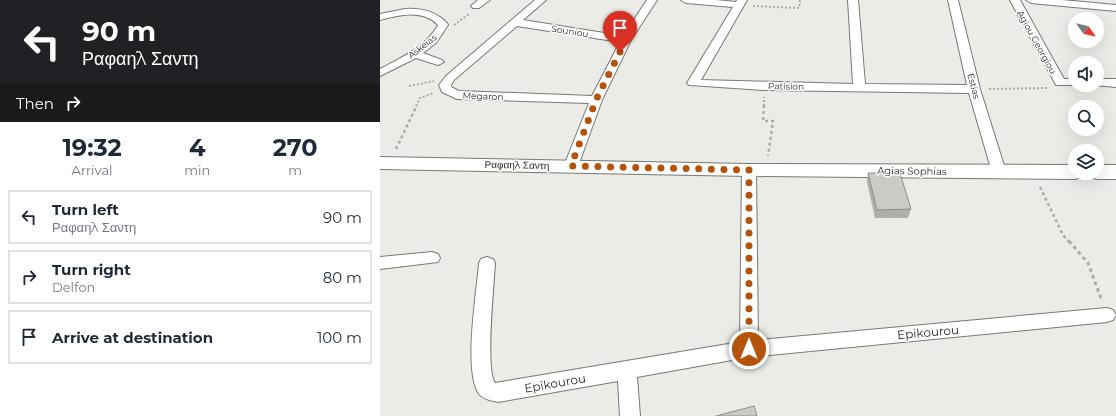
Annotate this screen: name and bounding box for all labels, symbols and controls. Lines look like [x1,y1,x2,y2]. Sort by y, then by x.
street label: Agiou Georgiou [1015,8,1059,76]
pin [603,11,637,52]
north arrow [1068,12,1104,48]
map controls [1068,12,1104,180]
text: 90 m [82,14,156,48]
icon: left [16,16,68,68]
icon: arrive [609,17,631,39]
street label: Souniou [551,23,589,39]
street label: Askeias [405,31,439,61]
text: Ραφαηλ Σαντη [82,48,199,70]
button: sound [1068,56,1104,92]
street label: Estias [965,72,983,101]
street label: Patision [768,80,804,92]
street label: Megaron [462,90,504,102]
icon: right [62,92,84,114]
text: Then [16,94,54,113]
button: search [1068,100,1104,136]
text: 19:32 [62,133,122,162]
text: 4 [189,133,205,162]
text: 270 [273,133,318,162]
button: layers [1068,144,1104,180]
street label: Ραφαηλ Σαντη [484,158,550,172]
text: Arrival [72,162,113,178]
text: min [184,162,210,178]
text: m [288,162,302,178]
street label: Agias Sophias [877,164,947,178]
text: Turn left [52,200,119,219]
icon: left [18,206,40,228]
text: 90 m [323,208,362,227]
text: Ραφαηλ Σαντη [52,219,136,235]
text: Turn right [52,260,131,279]
icon: right [18,266,40,288]
text: 80 m [323,268,362,287]
text: Delfon [52,279,95,295]
street label: Epikourou [896,322,960,342]
icon: arrive [18,326,40,348]
text: Arrive at destination [52,328,213,347]
text: 100 m [317,328,362,347]
position arrow [728,328,770,370]
street label: Epikourou [523,370,587,396]

